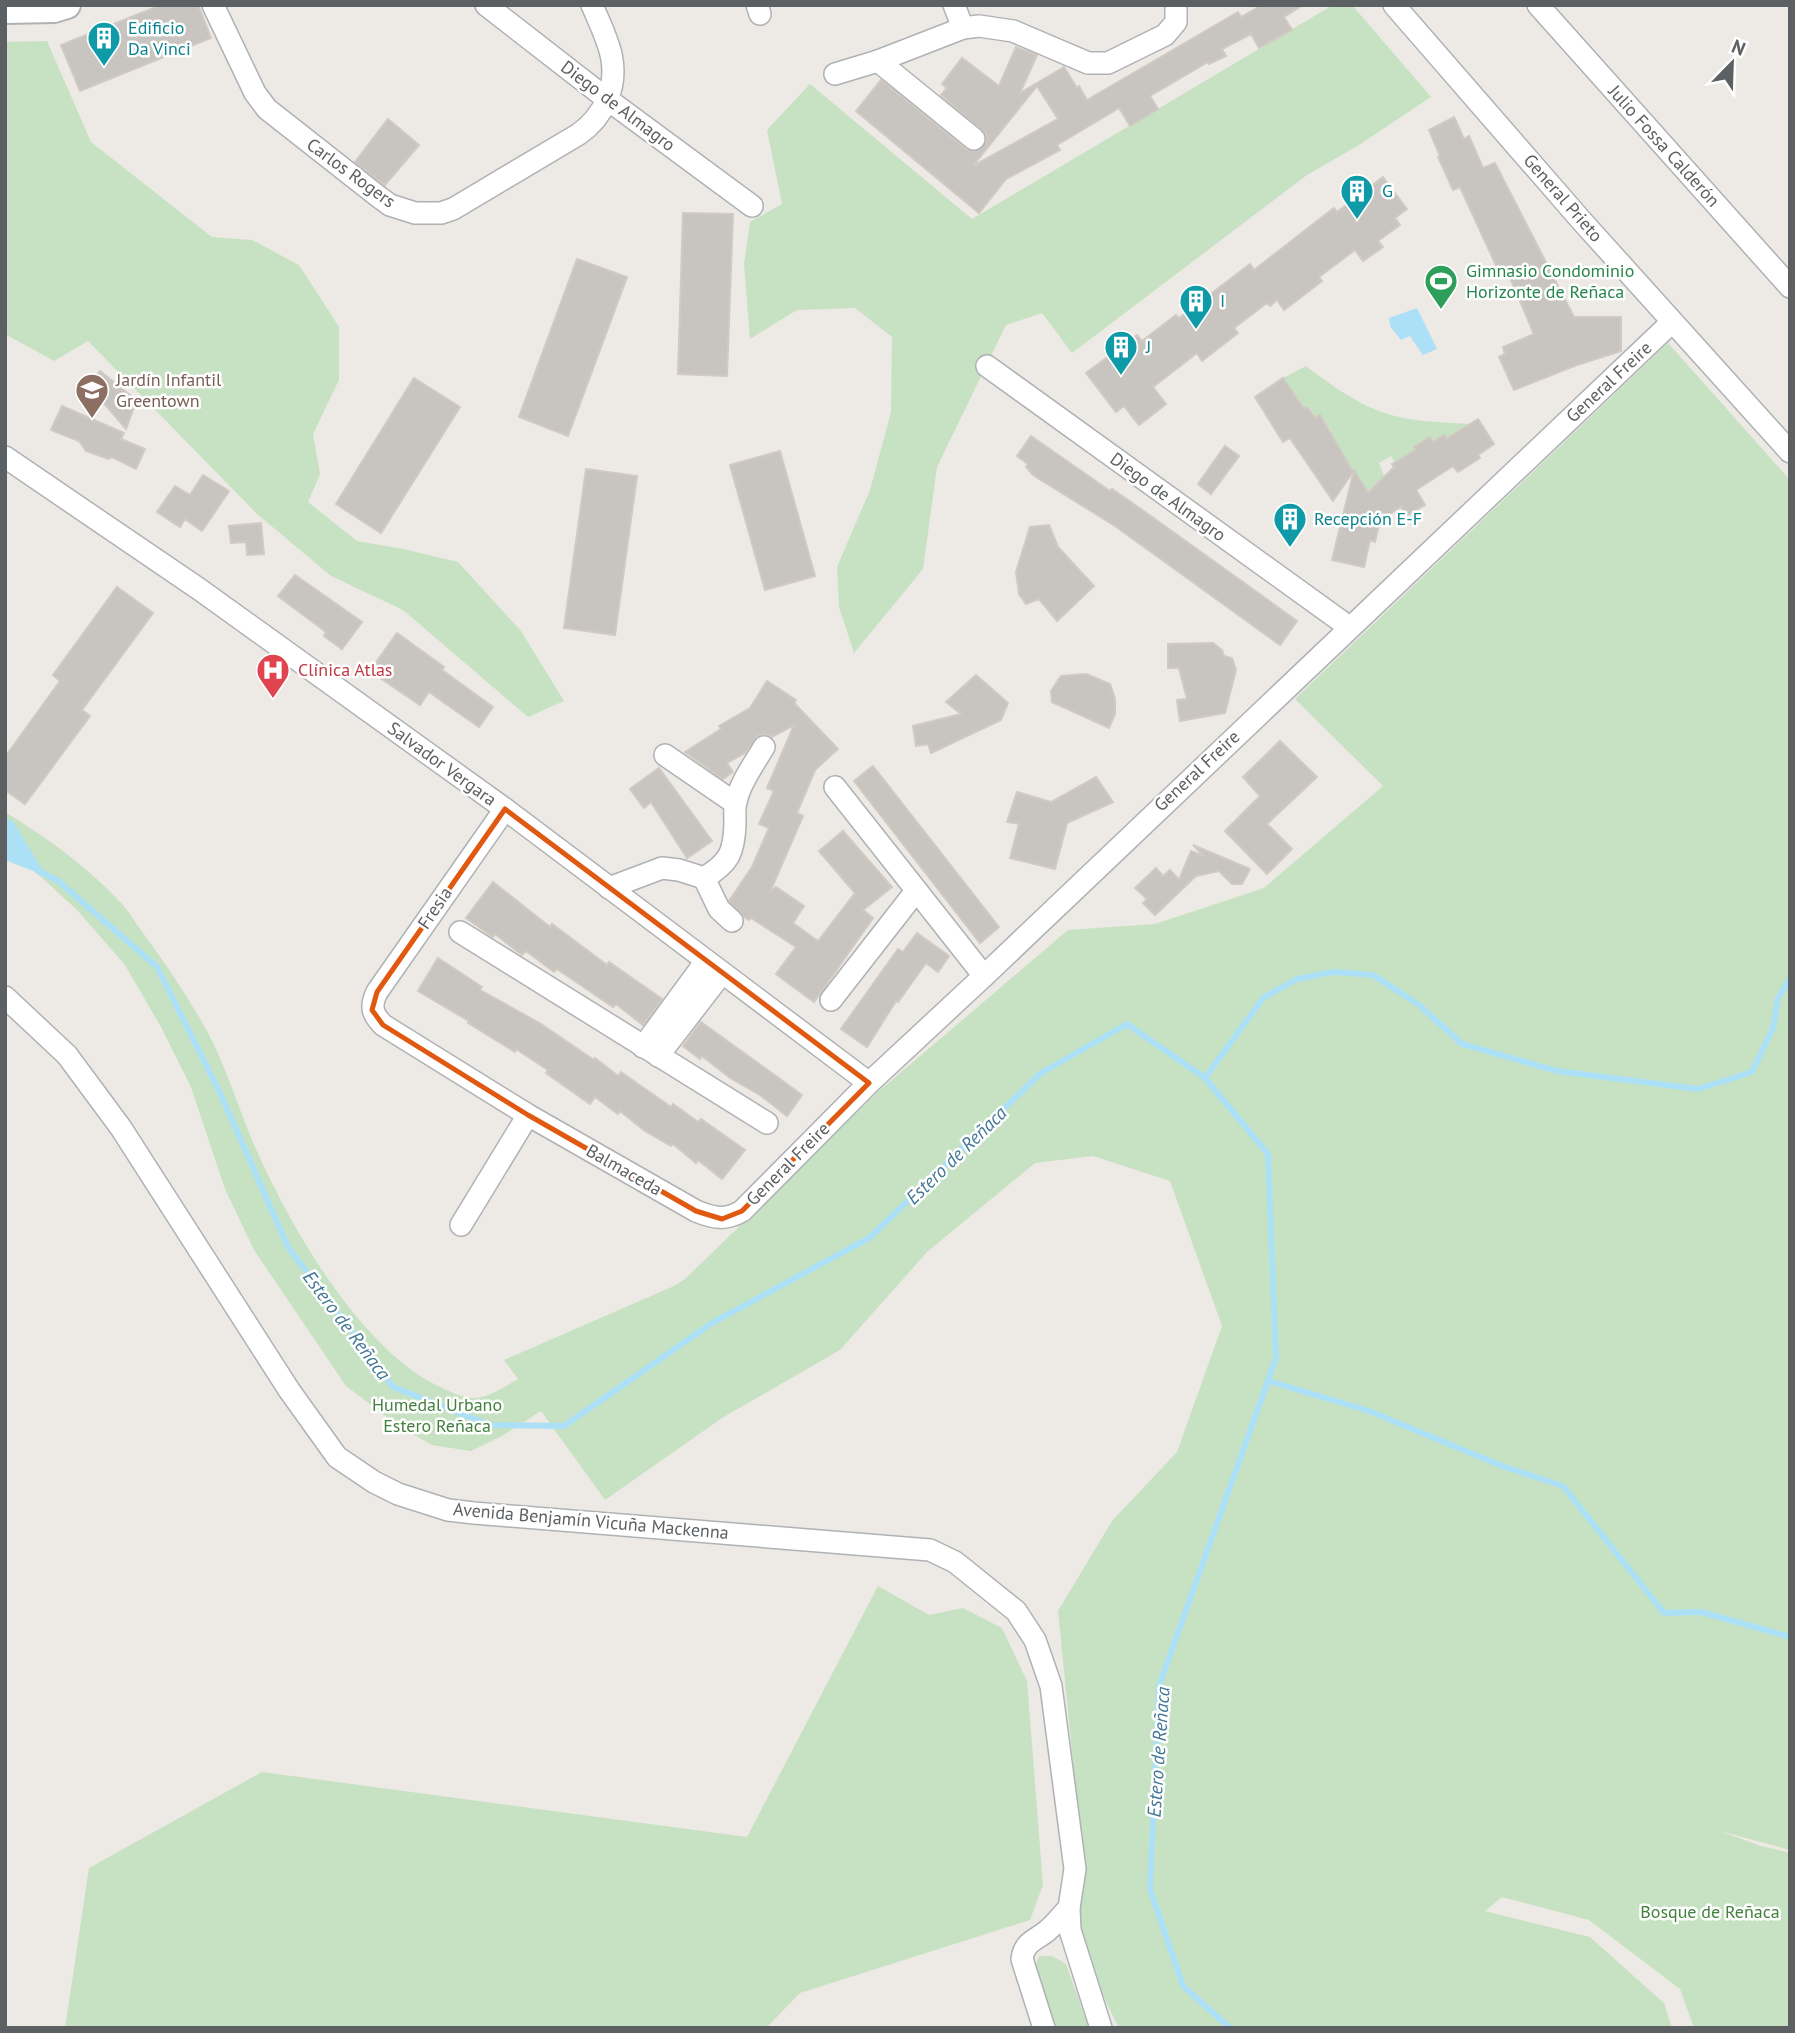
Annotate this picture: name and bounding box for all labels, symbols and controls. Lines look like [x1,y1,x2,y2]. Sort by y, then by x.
place label: Edificio Da Vinci [128,16,191,60]
building icon: Edificio Da Vinci [85,19,123,68]
north arrow [1697,28,1767,98]
text: N [1728,34,1749,61]
street label: Diego de Almagro [556,55,680,156]
street label: Julio Fossa Calderón [1603,79,1725,211]
street label: Carlos Rogers [302,133,400,213]
street label: General Prieto [1519,149,1608,246]
building icon: G [1338,172,1376,221]
place label: G [1382,179,1393,202]
place label: Gimnasio Condominio Horizonte de Reñaca [1466,259,1634,303]
sports icon: Gimnasio Condominio Horizonte de Reñaca [1422,262,1460,311]
building icon: I [1177,282,1215,331]
place label: I [1220,289,1225,312]
building icon: J [1102,328,1140,377]
place label: J [1145,335,1151,358]
street label: General Freire [1561,336,1656,427]
place label: Jardín Infantil Greentown [115,368,222,412]
school or university icon: Jardín Infantil Greentown [73,371,111,420]
street label: Diego de Almagro [1106,447,1231,546]
building icon: Recepción E-F [1271,500,1309,549]
place label: Recepción E-F [1314,507,1422,530]
hospital icon: Clínica Atlas [254,651,292,700]
place label: Clínica Atlas [298,658,392,681]
street label: Salvador Vergara [383,716,501,811]
street label: General Freire [1149,725,1244,816]
street label: Fresia [412,882,457,933]
water label: Estero de Reñaca [901,1100,1012,1209]
street label: General Freire [741,1117,834,1210]
street label: Balmaceda [582,1139,666,1200]
water label: Estero de Reñaca [298,1265,396,1385]
park label: Humedal Urbano Estero Reñaca [372,1393,502,1437]
street label: Avenida Benjamín Vicuña Mackenna [452,1497,730,1544]
water label: Estero de Reñaca [1141,1685,1175,1818]
park label: Bosque de Reñaca [1640,1900,1780,1923]

